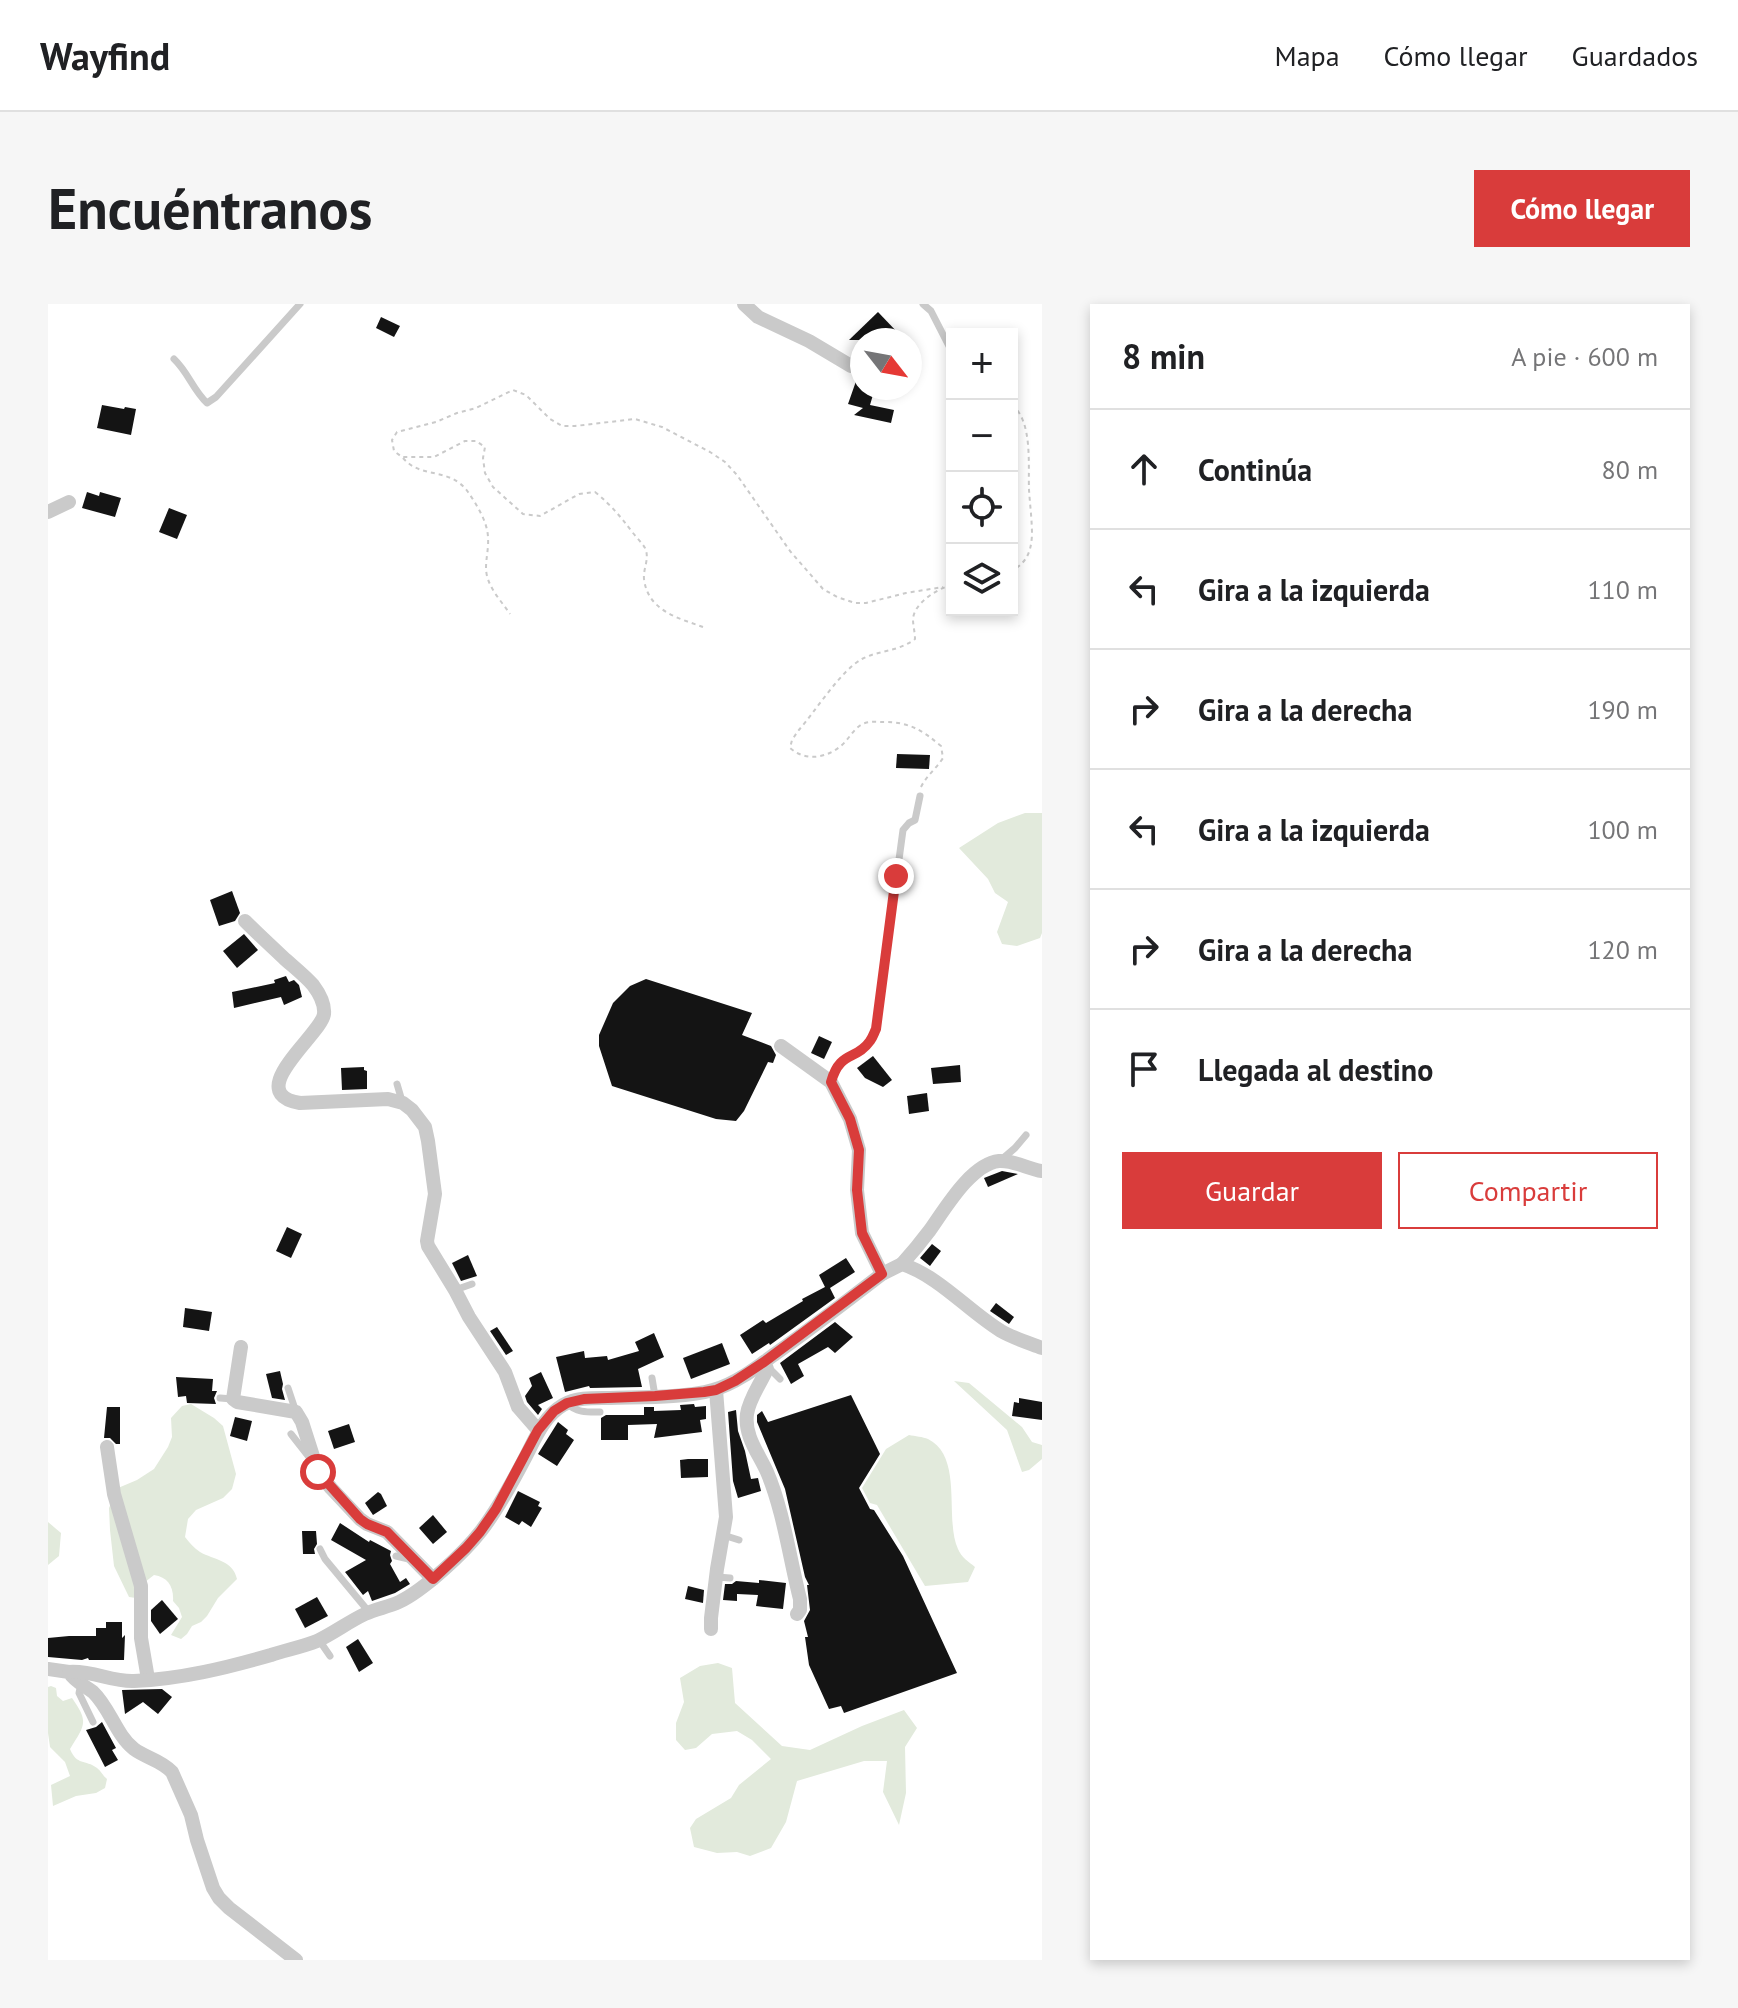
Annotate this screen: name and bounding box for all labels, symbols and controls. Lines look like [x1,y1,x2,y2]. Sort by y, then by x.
text: Wayfind [40,31,170,80]
text: Mapa [1275,37,1340,74]
text: Cómo llegar [1384,37,1528,74]
text: Guardados [1572,37,1698,74]
button: Cómo llegar [1474,170,1690,247]
text: Encuéntranos [48,172,372,244]
north arrow [850,328,922,400]
map controls [946,328,1018,616]
button: + [946,328,1018,400]
text: 8 min [1122,334,1205,378]
text: A pie · 600 m [1511,340,1658,373]
button: − [946,400,1018,472]
icon: ahead [1122,447,1166,491]
text: Continúa [1198,450,1312,489]
text: 80 m [1602,453,1658,486]
button: locate [946,472,1018,544]
button: layers [946,544,1018,616]
icon: left [1122,567,1166,611]
text: Gira a la izquierda [1198,570,1430,609]
text: 110 m [1587,573,1658,606]
icon: right [1122,687,1166,731]
text: Gira a la derecha [1198,690,1412,729]
text: 190 m [1587,693,1658,726]
icon: left [1122,807,1166,851]
text: Gira a la izquierda [1198,810,1430,849]
text: 100 m [1587,813,1658,846]
route end [878,858,914,894]
icon: right [1122,927,1166,971]
text: Gira a la derecha [1198,930,1412,969]
text: 120 m [1587,933,1658,966]
icon: arrive [1122,1047,1166,1091]
text: Llegada al destino [1198,1050,1433,1089]
button: Guardar [1122,1152,1382,1229]
button: Compartir [1398,1152,1658,1229]
route start [300,1454,336,1490]

